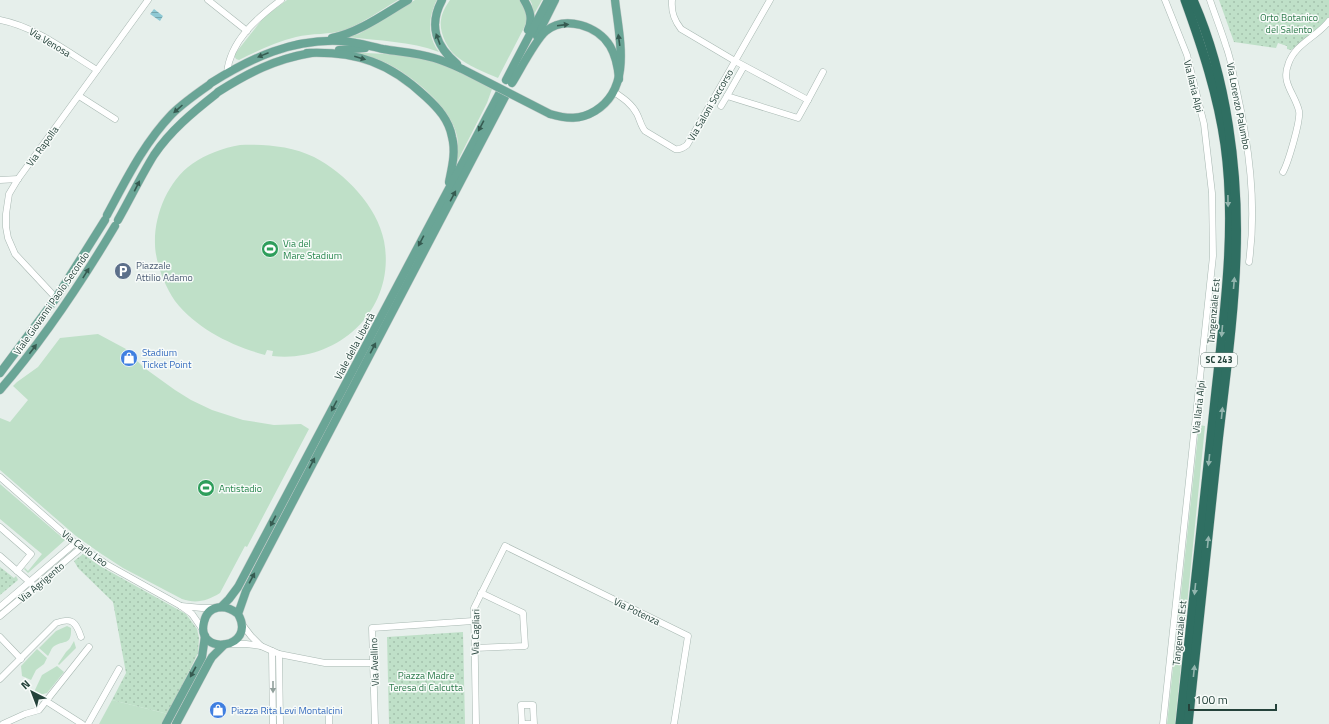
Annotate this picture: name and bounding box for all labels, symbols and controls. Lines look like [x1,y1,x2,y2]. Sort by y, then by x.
park label: Orto Botanico del Salento [1260,10,1318,37]
one-way arrow [557,21,569,28]
street label: Via Venosa [26,24,73,61]
one-way arrow [435,33,441,45]
one-way arrow [616,34,622,46]
one-way arrow [257,52,269,58]
one-way arrow [354,55,366,61]
street label: Via Ilaria Alpi [1180,58,1207,114]
street label: Via Lorenzo Palumbo [1223,61,1254,151]
street label: Via Saloni Soccorso [684,66,737,144]
one-way arrow [173,104,183,114]
one-way arrow [478,120,485,132]
street label: Via Rapolla [23,123,62,170]
one-way arrow [133,180,140,192]
one-way arrow [449,190,456,202]
one-way arrow [1225,195,1231,208]
one-way arrow [417,235,424,247]
place label: Via del Mare Stadium [283,236,342,263]
sports icon: Via del Mare Stadium [260,239,280,259]
street label: Viale Giovanni Paolo Secondo [10,249,93,358]
place label: Piazzale Attilio Adamo [136,258,193,285]
parking icon: Piazzale Attilio Adamo [113,261,133,281]
one-way arrow [82,268,90,278]
street label: Tangenziale Est [1203,277,1224,344]
one-way arrow [1231,277,1238,289]
street label: Viale della Libertà [330,310,378,382]
one-way arrow [1219,325,1226,337]
one-way arrow [369,342,376,354]
one-way arrow [29,343,37,354]
place label: Stadium Ticket Point [142,345,192,372]
shop icon: Stadium Ticket Point [119,348,139,368]
road number: SC 243 [1201,353,1237,367]
street label: Via Ilaria Alpi [1188,380,1209,434]
one-way arrow [331,400,337,412]
one-way arrow [1218,407,1225,419]
one-way arrow [1205,454,1212,466]
one-way arrow [309,457,316,469]
sports icon: Antistadio [196,478,216,498]
place label: Antistadio [219,481,262,496]
one-way arrow [270,515,277,527]
street label: Via Carlo Leo [58,526,111,570]
one-way arrow [1205,536,1211,548]
street label: Via Agrigento [15,559,68,606]
one-way arrow [249,573,255,584]
one-way arrow [1191,583,1198,596]
street label: Via Potenza [611,594,662,629]
street label: Tangenziale Est [1169,599,1190,666]
street label: Via Cagliari [468,609,483,655]
street label: Via Avellino [366,638,383,686]
one-way arrow [1191,665,1197,677]
one-way arrow [190,667,196,678]
park label: Piazza Madre Teresa di Calcutta [389,668,463,695]
north arrow [12,672,52,712]
text: N [17,676,33,693]
one-way arrow [270,681,276,694]
scale bar [1189,686,1276,712]
text: 100 m [1195,690,1228,709]
shop icon: Piazza Rita Levi Montalcini [208,700,228,720]
place label: Piazza Rita Levi Montalcini [231,703,342,718]

